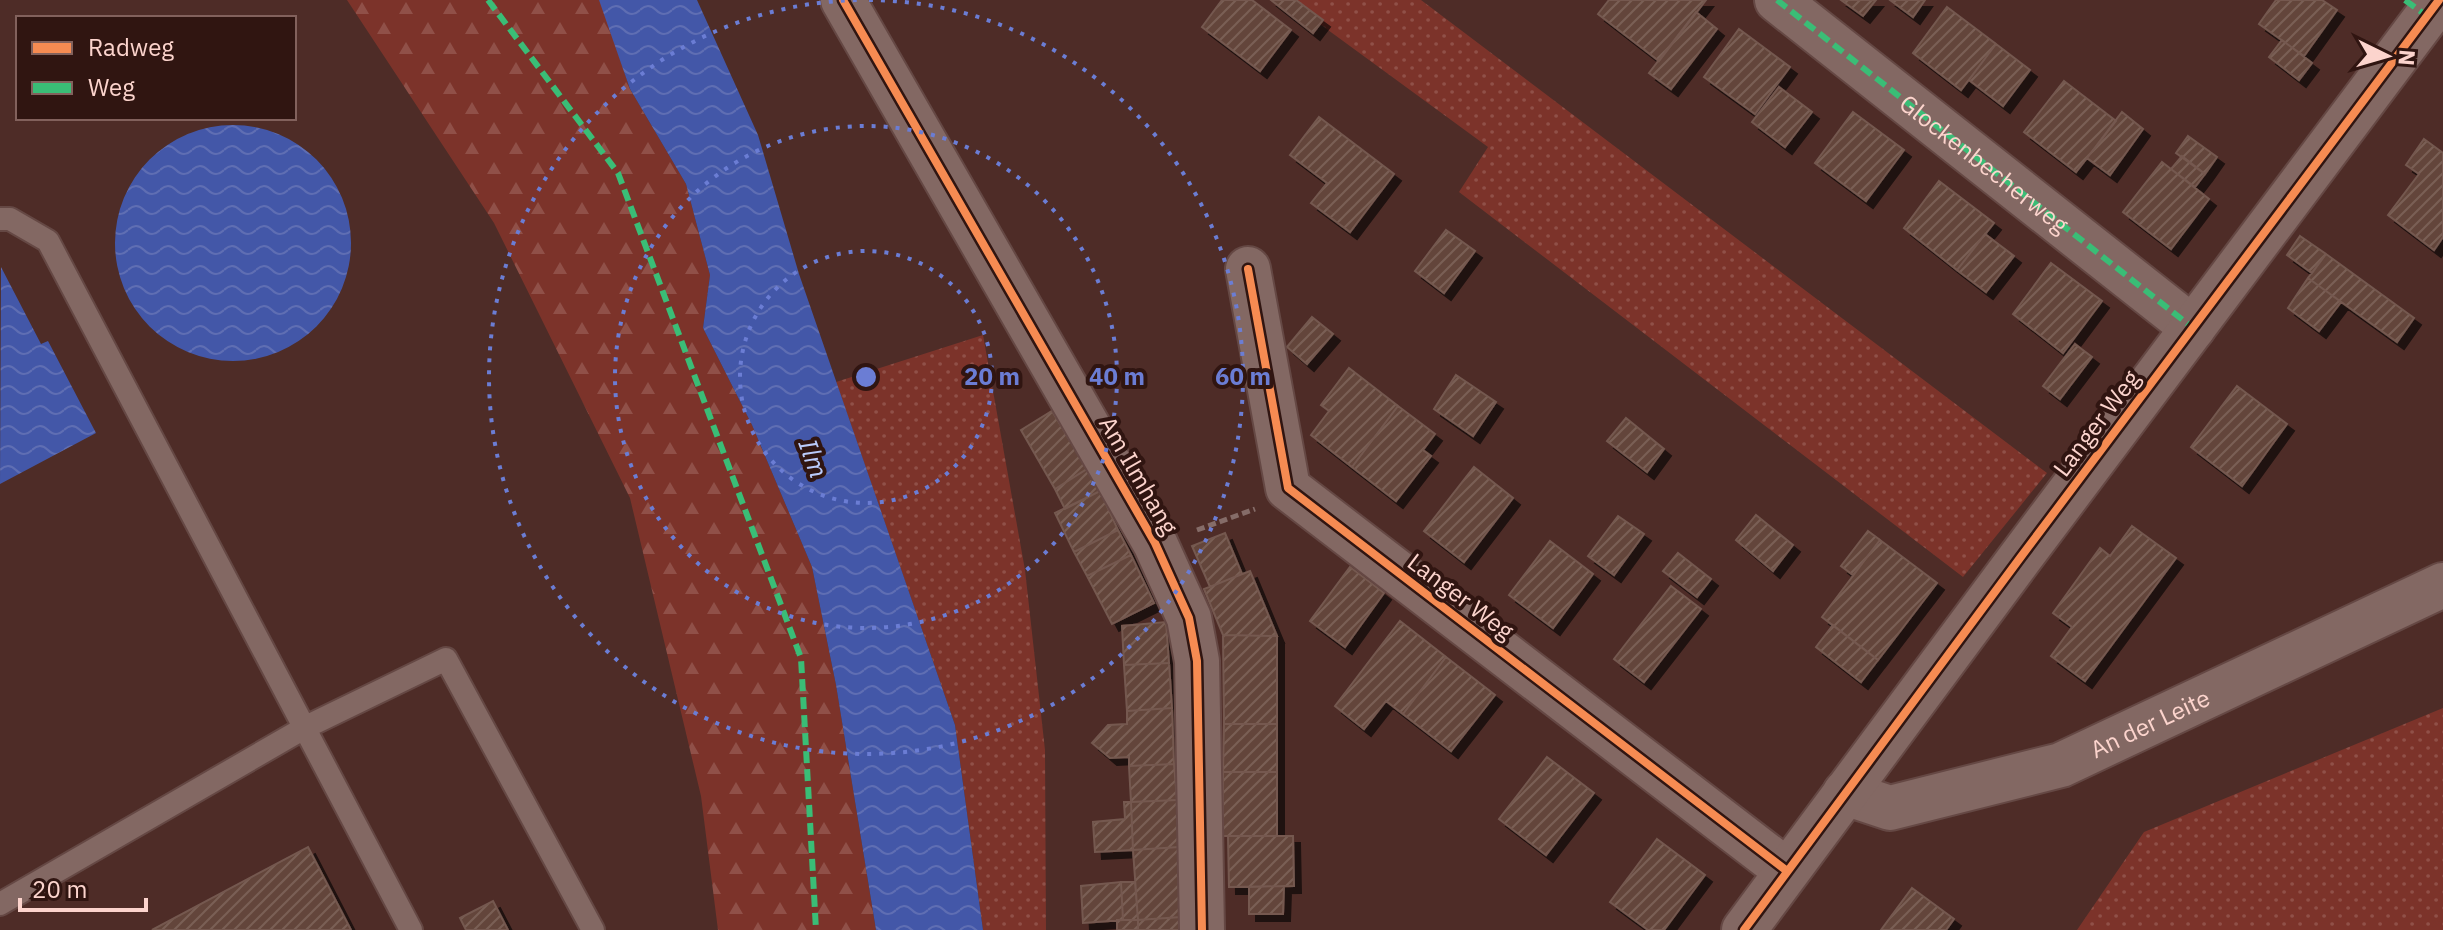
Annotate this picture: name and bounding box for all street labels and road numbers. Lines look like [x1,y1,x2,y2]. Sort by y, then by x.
street label: Glockenbecherweg [1893,87,2076,240]
street label: Langer Weg [2045,363,2147,483]
street label: Am Ilmhang [1092,410,1186,540]
street label: Langer Weg [1401,545,1521,647]
street label: An der Leite [2085,681,2215,765]

